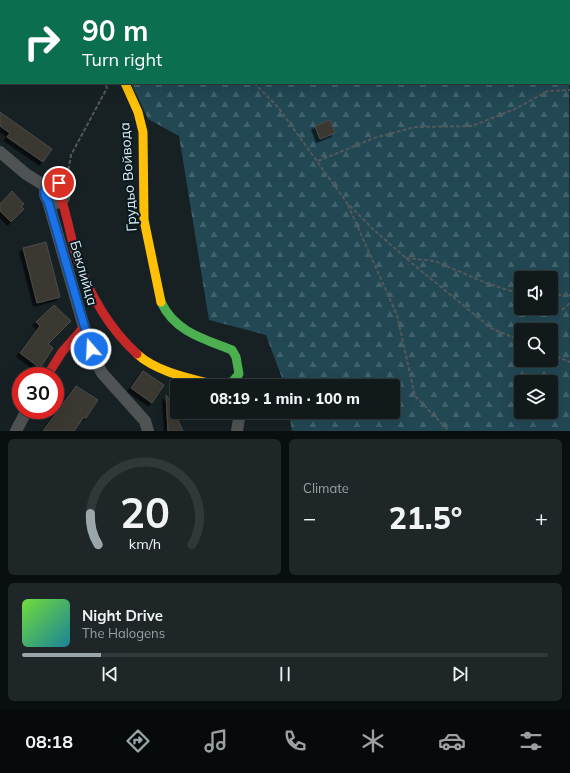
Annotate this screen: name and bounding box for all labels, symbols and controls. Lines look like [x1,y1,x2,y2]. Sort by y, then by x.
text: 90 m [82,13,148,48]
icon: right [16,16,68,68]
text: Turn right [82,48,162,71]
street label: Грудьо Войвода [115,122,141,232]
pin [42,166,76,200]
icon: arrive [48,172,70,194]
street label: Беклийца [66,238,102,308]
map controls [514,271,558,419]
button: sound [514,271,558,315]
button: search [514,323,558,367]
position arrow [70,328,112,370]
speed limit sign: 30 [12,367,64,419]
button: layers [514,375,558,419]
text: 08:19 · 1 min · 100 m [210,389,360,408]
text: Climate [303,480,349,496]
text: 20 [120,486,169,538]
text: 21.5° [389,499,462,537]
text: − [303,504,316,532]
text: + [535,504,548,532]
text: km/h [128,535,161,553]
text: Night Drive [82,606,163,625]
text: The Halogens [82,625,165,641]
icon: previous [99,663,121,685]
icon: pause [274,663,296,685]
icon: next [449,663,471,685]
icon: directions [124,727,152,755]
icon: music [202,727,230,755]
icon: phone [281,727,309,755]
icon: climate [359,727,387,755]
icon: car [438,727,466,755]
icon: filters [517,727,545,755]
text: 08:18 [25,730,73,753]

